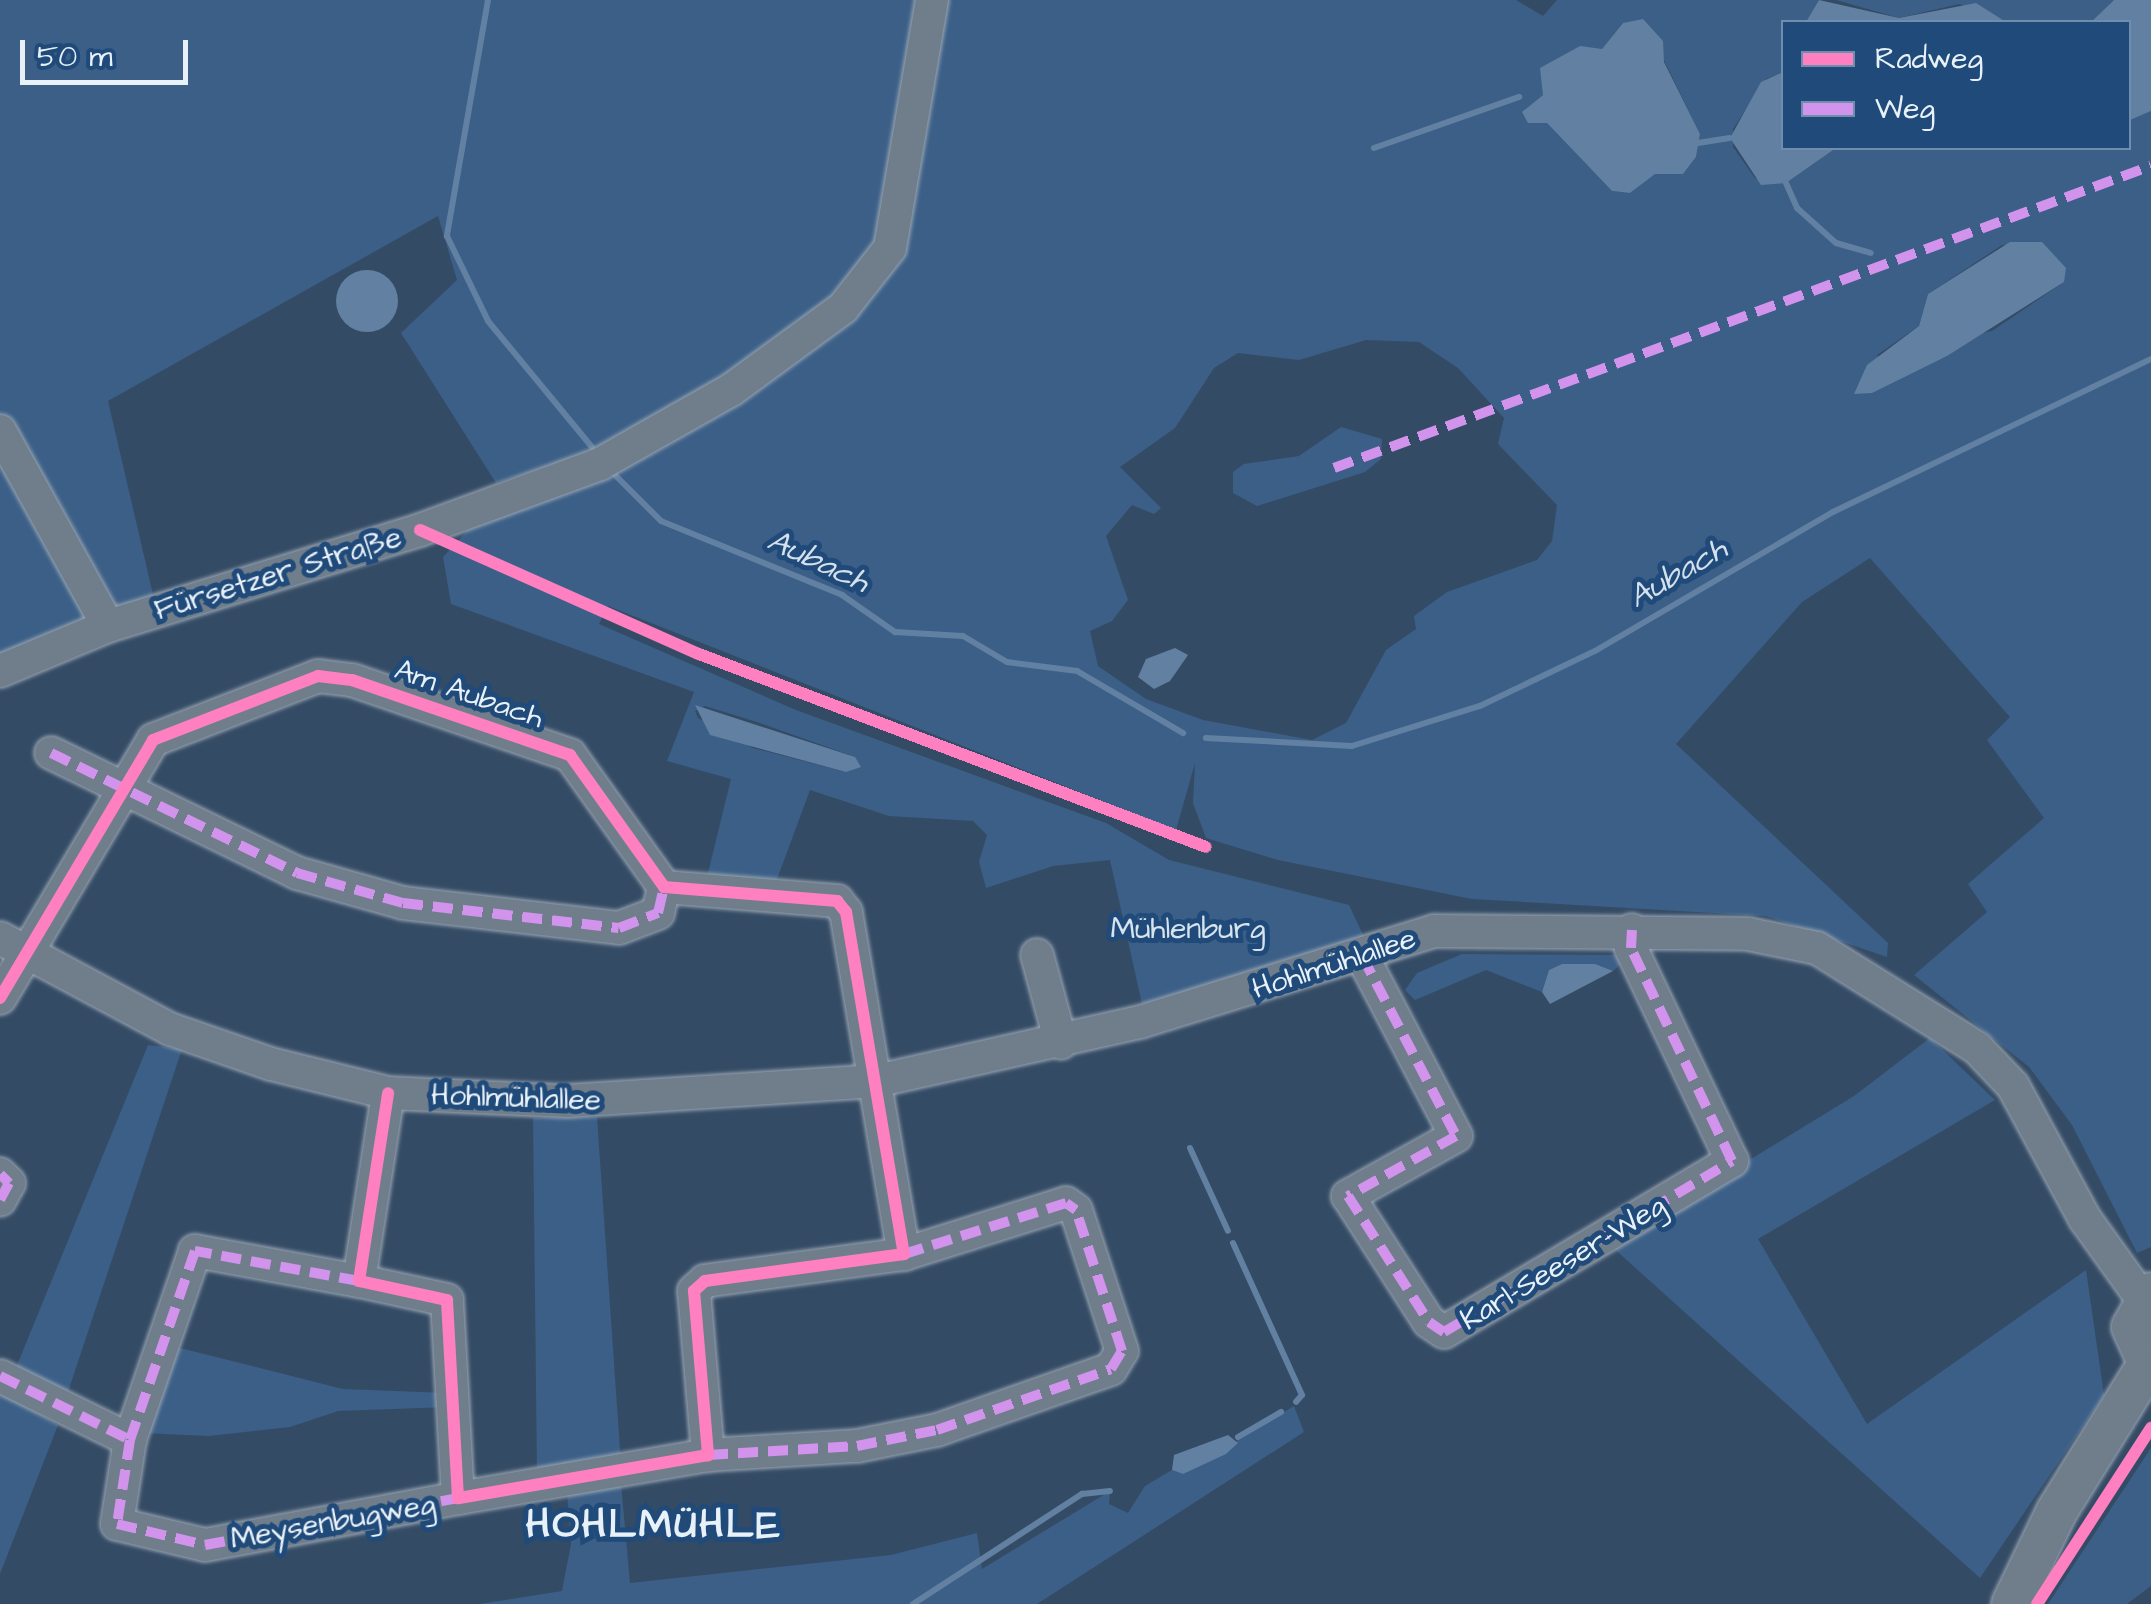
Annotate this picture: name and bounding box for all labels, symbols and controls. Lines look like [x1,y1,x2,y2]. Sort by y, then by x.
scale bar [25,20,192,82]
legend [1781,20,2131,150]
text: 50 m [37,36,113,78]
text: Radweg [1875,38,1983,80]
text: Weg [1875,88,1935,130]
street label: Fürsetzer Straße [150,519,406,629]
water label: Aubach [761,522,875,602]
water label: Aubach [1622,531,1734,617]
street label: Am Aubach [390,652,548,736]
park label: Mühlenburg [1111,911,1265,947]
street label: Hohlmühlallee [1248,921,1420,1007]
street label: Hohlmühlallee [430,1077,602,1119]
street label: Karl-Seeser-Weg [1454,1188,1672,1338]
street label: Meysenbugweg [228,1486,438,1558]
district label: HOHLMÜHLE [526,1502,782,1550]

